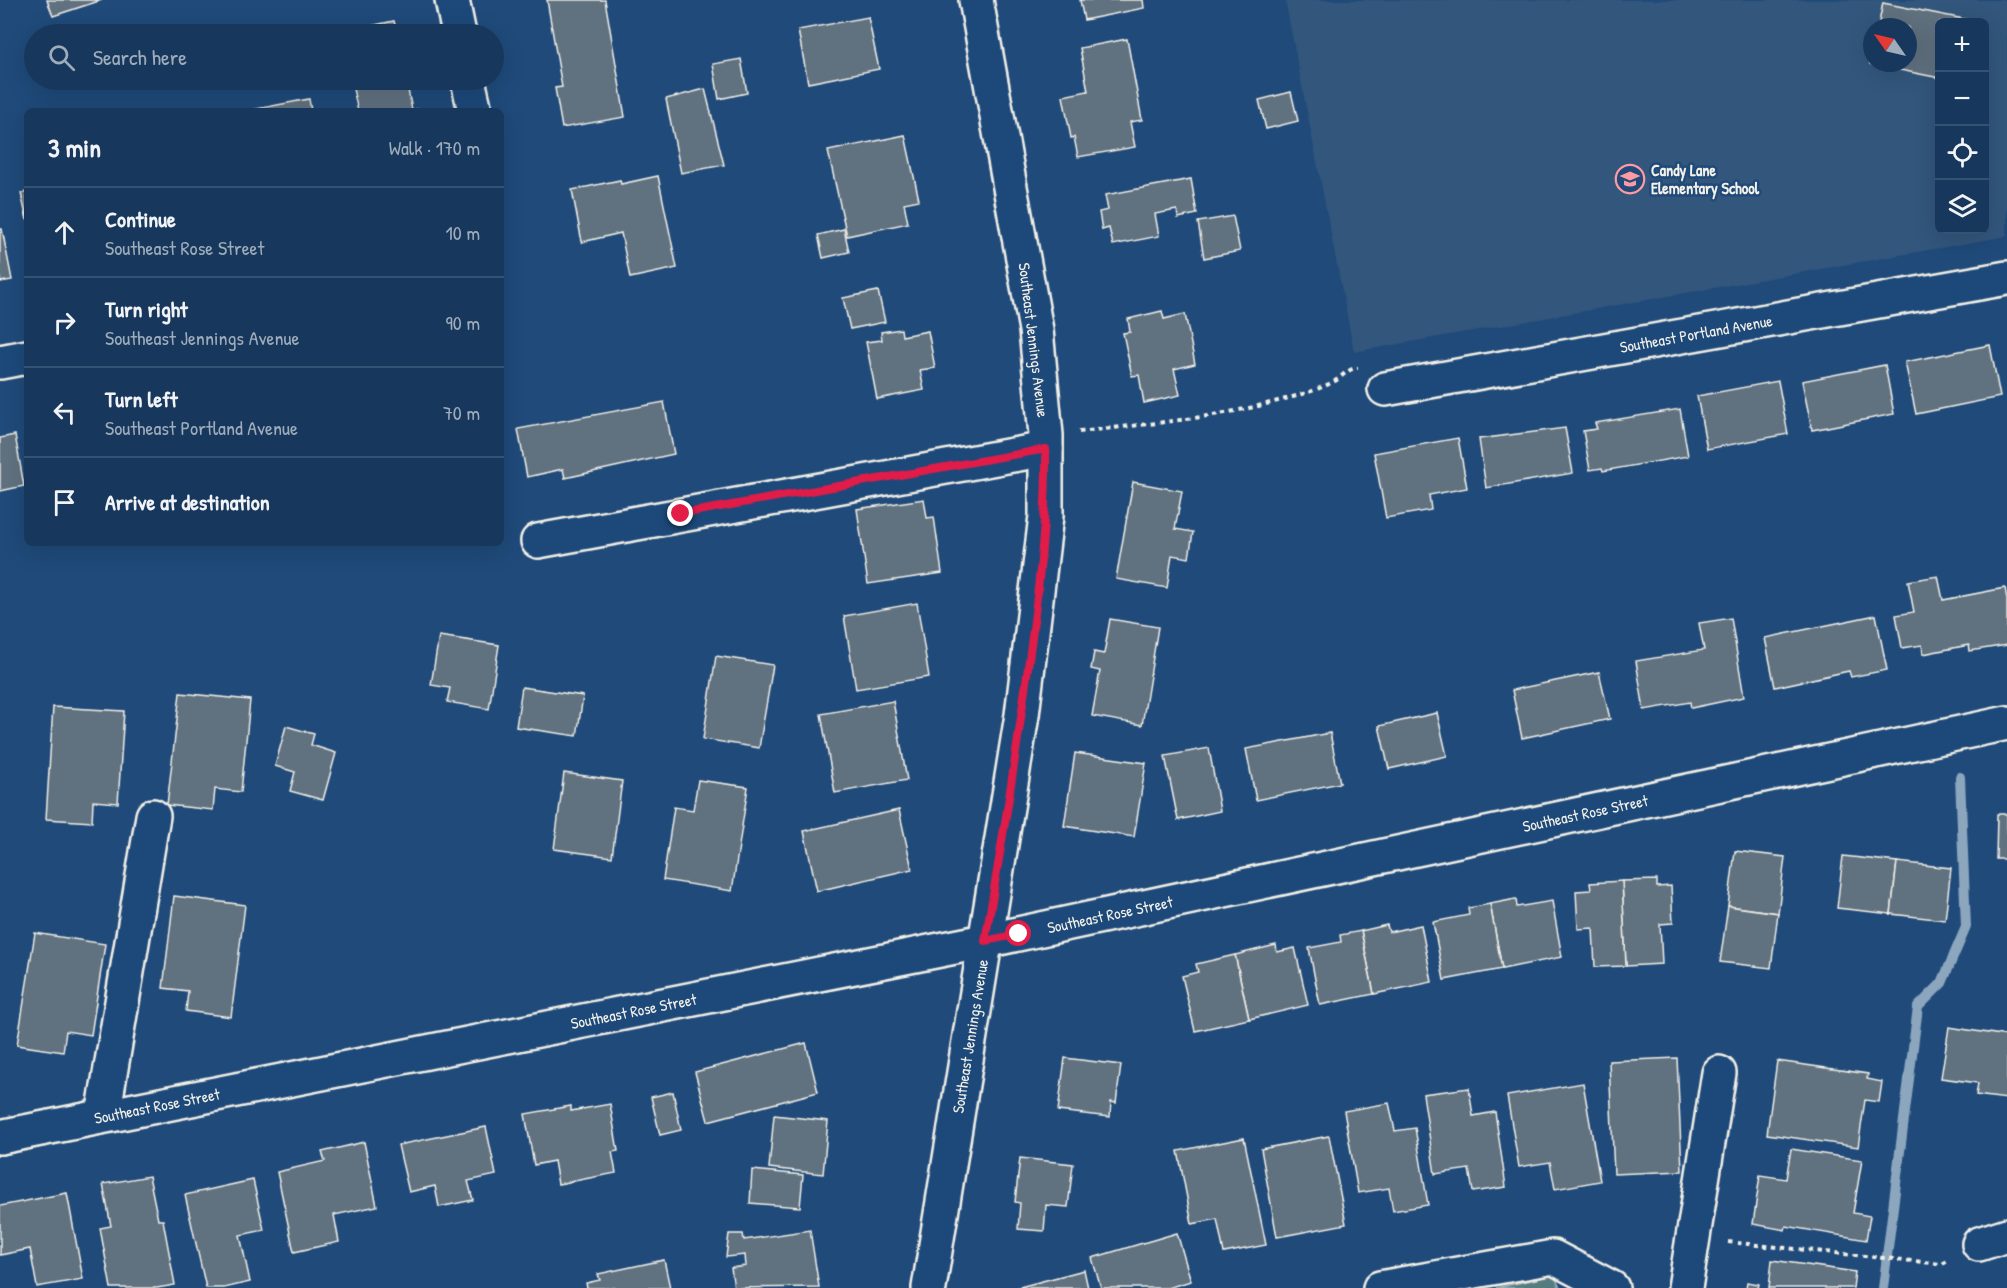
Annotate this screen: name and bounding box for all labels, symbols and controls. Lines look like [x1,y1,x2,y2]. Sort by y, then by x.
north arrow [1863,18,1917,72]
map controls [1935,18,1989,234]
button: + [1935,18,1989,72]
search box [24,24,504,90]
icon: search [45,41,78,74]
text: Search here [93,42,187,72]
button: − [1935,72,1989,126]
button: locate [1935,126,1989,180]
text: 3 min [48,130,101,165]
text: Walk · 170 m [389,134,480,161]
place label: Candy Lane Elementary School [1651,159,1760,200]
school or university icon: Candy Lane Elementary School [1614,163,1646,195]
button: layers [1935,180,1989,234]
text: Continue [105,204,176,234]
icon: ahead [48,216,81,249]
text: 10 m [446,219,480,246]
text: Southeast Rose Street [105,234,264,261]
street label: Southeast Jennings Avenue [1014,261,1054,419]
text: Turn right [105,294,188,324]
icon: right [48,306,81,339]
text: 90 m [446,309,480,336]
street label: Southeast Portland Avenue [1618,309,1775,358]
text: Southeast Jennings Avenue [105,324,299,351]
text: Turn left [105,384,178,414]
icon: left [48,396,81,429]
text: 70 m [443,399,480,426]
text: Southeast Portland Avenue [105,414,298,441]
icon: arrive [48,486,81,519]
text: Arrive at destination [105,487,270,517]
route end [667,500,693,526]
street label: Southeast Rose Street [1520,789,1650,837]
street label: Southeast Rose Street [1045,890,1175,938]
route start [1005,920,1031,946]
street label: Southeast Jennings Avenue [947,957,993,1115]
street label: Southeast Rose Street [569,988,699,1034]
street label: Southeast Rose Street [92,1082,222,1129]

